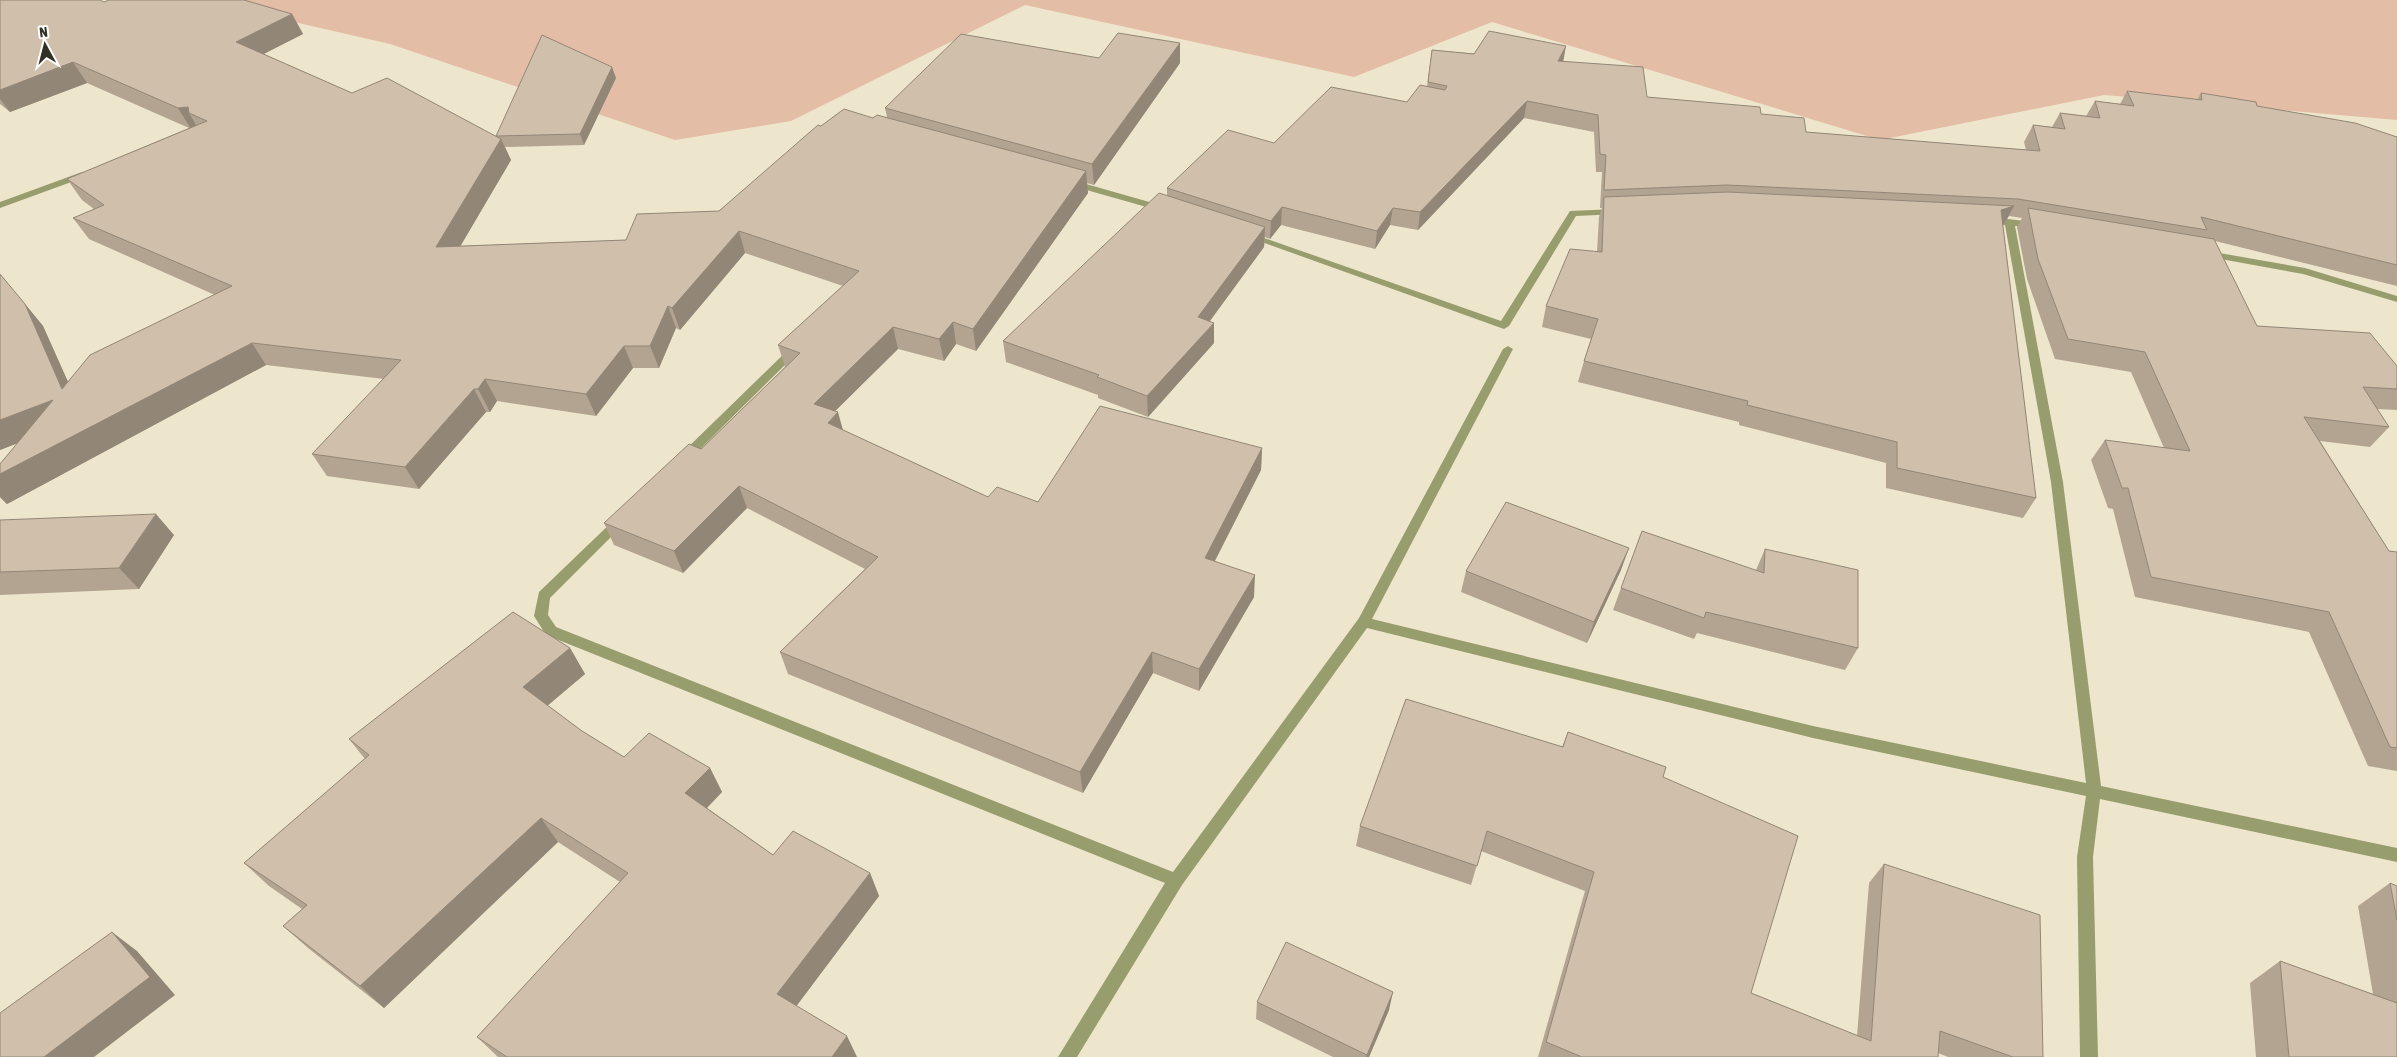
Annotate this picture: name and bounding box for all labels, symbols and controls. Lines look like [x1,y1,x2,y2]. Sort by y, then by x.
north arrow [20,20,70,70]
text: N [38,24,48,41]

